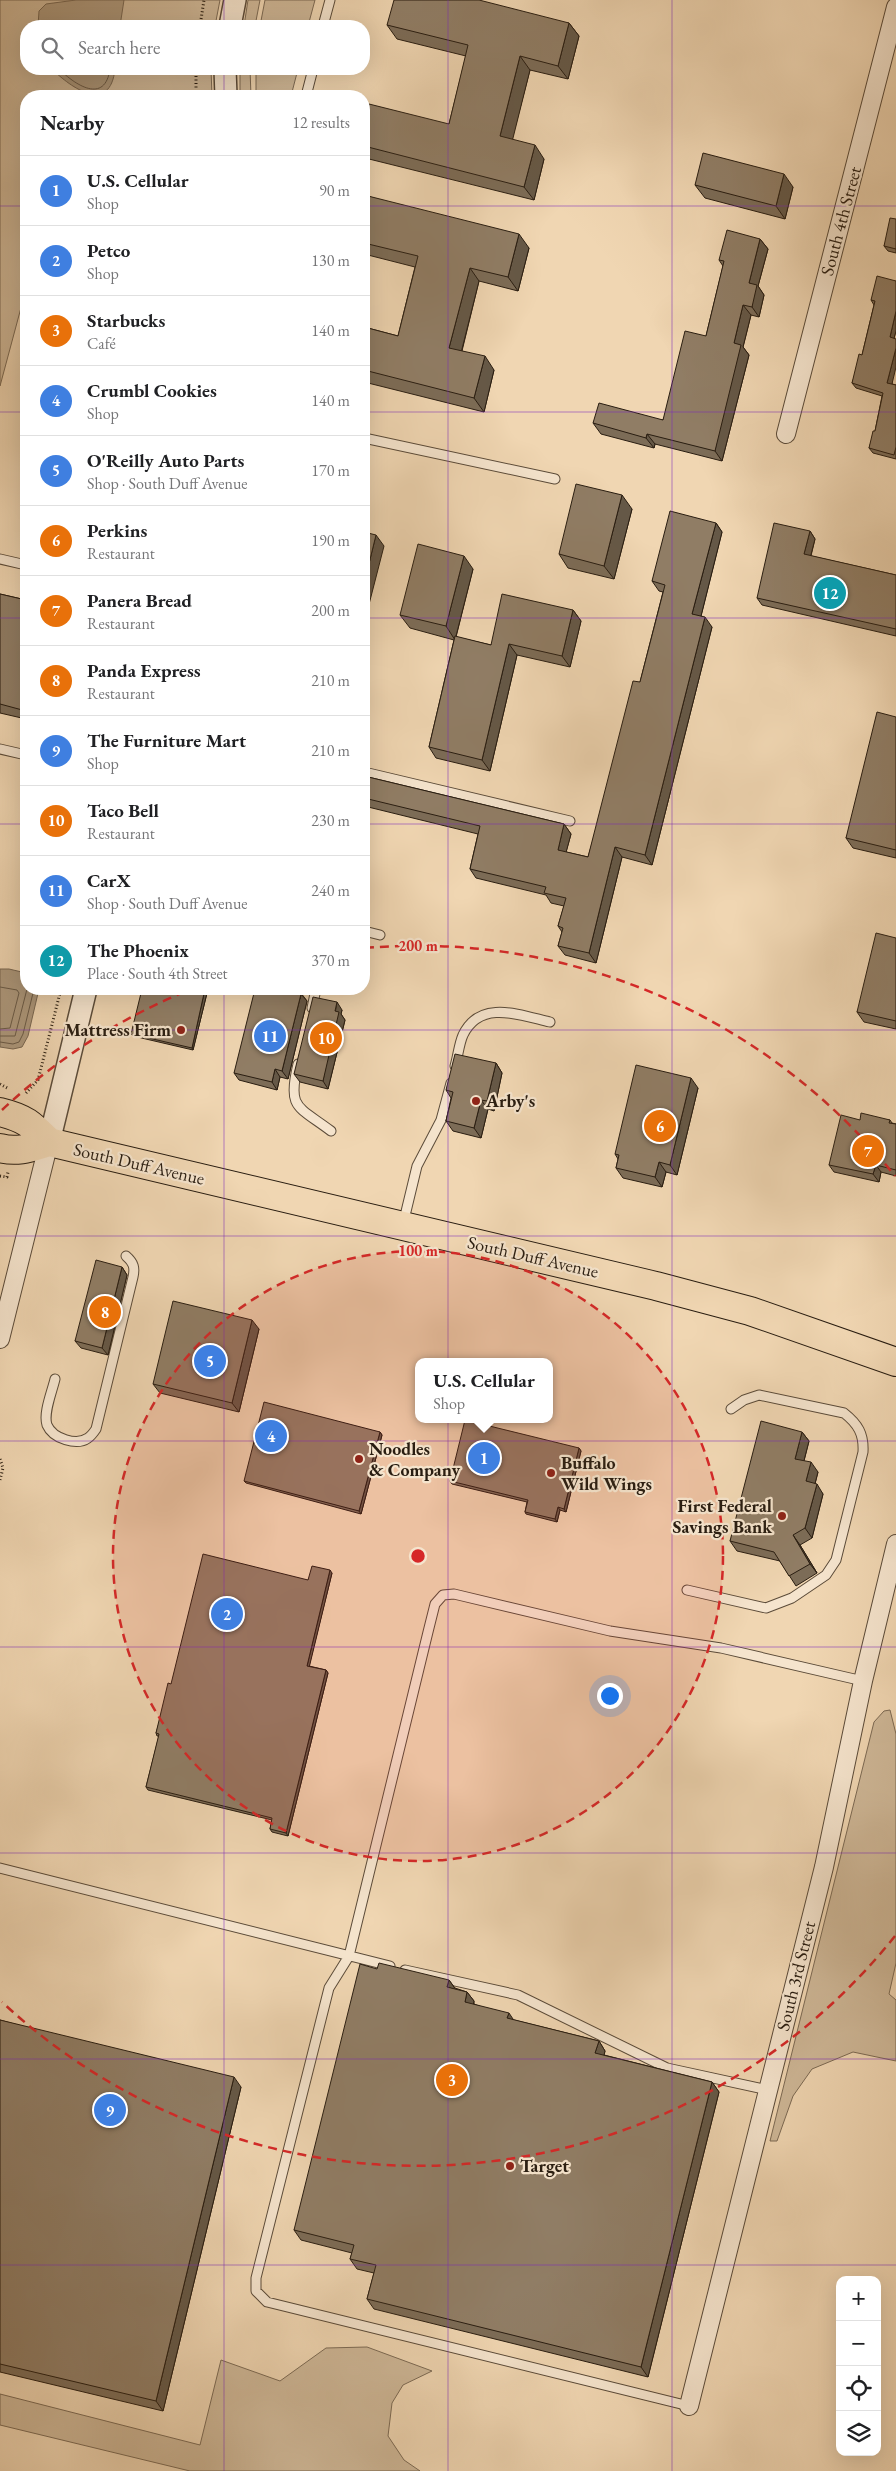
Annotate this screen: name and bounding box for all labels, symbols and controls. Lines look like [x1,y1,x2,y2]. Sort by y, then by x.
search box [20,20,370,75]
icon: search [38,34,66,62]
text: Search here [78,35,160,60]
text: Nearby [40,109,104,136]
text: 12 results [292,112,350,133]
street label: South 4th Street [815,163,866,278]
text: U.S. Cellular [87,168,189,193]
text: 1 [52,180,60,201]
text: 90 m [319,180,350,201]
text: Shop [87,193,119,214]
text: Petco [87,238,130,263]
text: 2 [52,250,60,271]
text: 130 m [311,250,350,271]
text: Shop [87,263,119,284]
text: Starbucks [87,308,165,333]
text: 3 [52,320,60,341]
text: 140 m [311,320,350,341]
text: Café [87,333,116,354]
text: Crumbl Cookies [87,378,217,403]
text: 4 [52,390,60,411]
text: 140 m [311,390,350,411]
text: Shop [87,403,119,424]
text: O'Reilly Auto Parts [87,448,244,473]
text: 5 [52,460,60,481]
text: 170 m [311,460,350,481]
text: Shop · South Duff Avenue [87,473,248,494]
text: Perkins [87,518,147,543]
text: 6 [52,530,60,551]
text: 190 m [311,530,350,551]
text: Restaurant [87,543,155,564]
pin: 12 [814,574,846,612]
text: Panera Bread [87,588,192,613]
text: 7 [52,600,60,621]
text: 200 m [311,600,350,621]
text: Restaurant [87,613,155,634]
text: Panda Express [87,658,201,683]
text: 8 [52,670,60,691]
text: 210 m [311,670,350,691]
text: Restaurant [87,683,155,704]
text: The Furniture Mart [87,728,246,753]
text: 9 [52,740,60,761]
text: 210 m [311,740,350,761]
text: Shop [87,753,119,774]
text: Taco Bell [87,798,159,823]
text: 10 [48,810,64,831]
text: 230 m [311,810,350,831]
text: Restaurant [87,823,155,844]
text: CarX [87,868,131,893]
text: 11 [48,880,64,901]
text: 240 m [311,880,350,901]
text: Shop · South Duff Avenue [87,893,248,914]
text: 200 m [398,936,438,955]
text: The Phoenix [87,938,189,963]
text: 12 [48,950,64,971]
text: 370 m [311,950,350,971]
text: Place · South 4th Street [87,963,228,984]
pin: 11 [254,1017,286,1055]
place label: Mattress Firm [64,1018,171,1041]
pin: 10 [310,1019,342,1057]
marker: Mattress Firm [175,1024,187,1036]
place label: Arby's [485,1089,535,1112]
marker: Arby's [470,1095,482,1107]
pin: 6 [644,1107,676,1145]
pin: 7 [852,1132,884,1170]
street label: South Duff Avenue [71,1137,207,1190]
street label: South Duff Avenue [465,1230,601,1283]
text: 100 m [398,1241,438,1260]
pin: 8 [89,1293,121,1331]
pin: 5 [194,1342,226,1380]
popup [415,1358,553,1423]
text: U.S. Cellular [433,1368,535,1393]
text: Shop [433,1393,465,1414]
pin: 4 [255,1417,287,1455]
place label: Noodles & Company [369,1437,460,1481]
pin: 1 [468,1439,500,1477]
place label: Buffalo Wild Wings [561,1451,652,1495]
marker: Noodles & Company [353,1453,365,1465]
marker: Buffalo Wild Wings [545,1467,557,1479]
place label: First Federal Savings Bank [673,1494,773,1538]
marker: First Federal Savings Bank [776,1510,788,1522]
centre of rings [409,1547,427,1565]
pin: 2 [211,1595,243,1633]
your location [597,1683,623,1709]
street label: South 3rd Street [771,1918,820,2033]
pin: 3 [436,2061,468,2099]
pin: 9 [94,2091,126,2129]
place label: Target [520,2154,569,2177]
marker: Target [504,2160,516,2172]
map controls [836,2276,881,2456]
button: + [836,2276,881,2321]
button: − [836,2321,881,2366]
button: locate [836,2366,881,2411]
button: layers [836,2411,881,2456]

